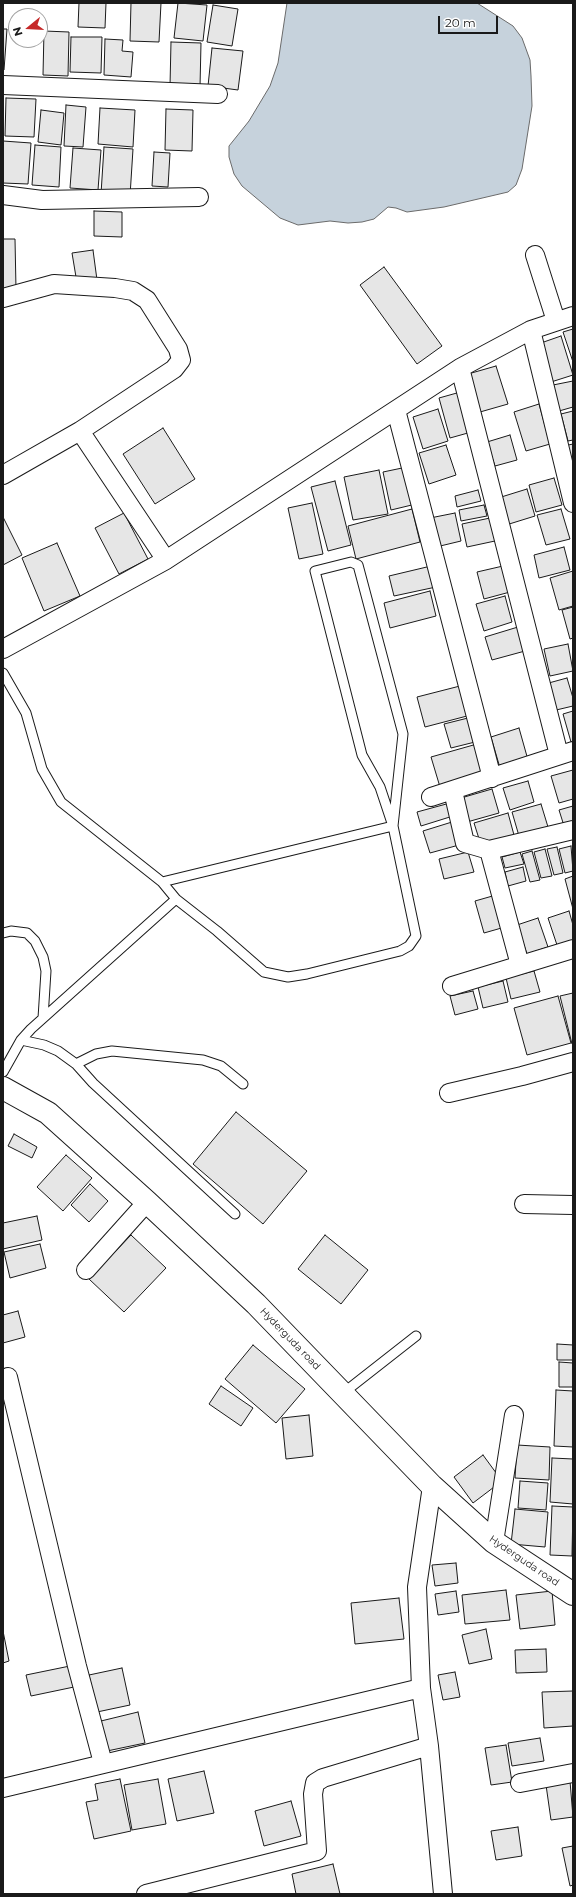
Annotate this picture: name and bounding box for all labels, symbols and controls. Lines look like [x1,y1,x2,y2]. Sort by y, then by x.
north arrow [8,8,48,48]
scale bar [440,8,500,34]
text: 20 m [445,15,476,30]
text: N [10,25,26,38]
street label: Hyderguda road [257,1305,323,1373]
street label: Hyderguda road [487,1533,561,1589]

